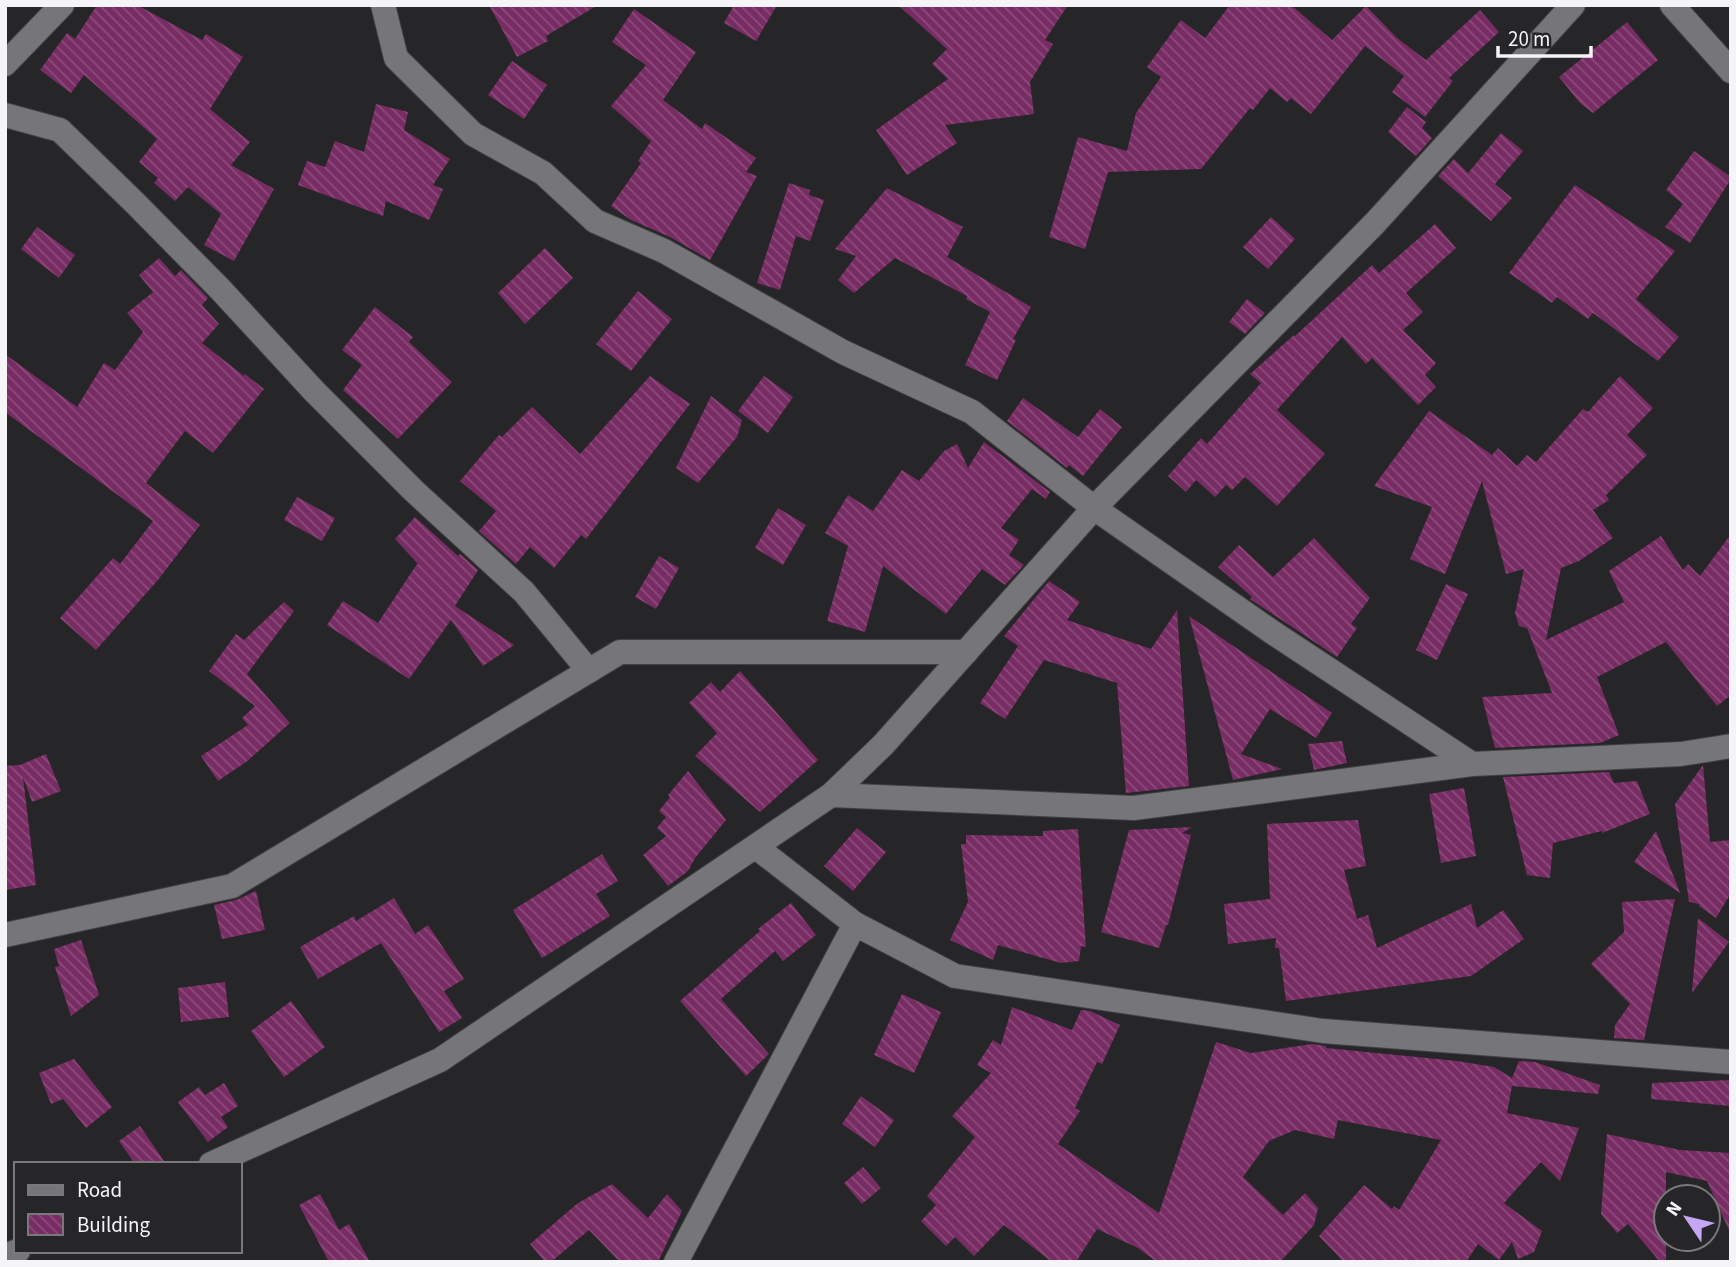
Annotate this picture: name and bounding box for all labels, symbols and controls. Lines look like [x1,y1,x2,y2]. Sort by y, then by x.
scale bar [1498,14,1591,58]
text: 20 m [1508,24,1550,54]
legend [14,1162,242,1253]
text: Road [77,1175,122,1205]
north arrow [1652,1183,1722,1253]
text: N [1660,1196,1689,1222]
text: Building [77,1210,151,1240]

